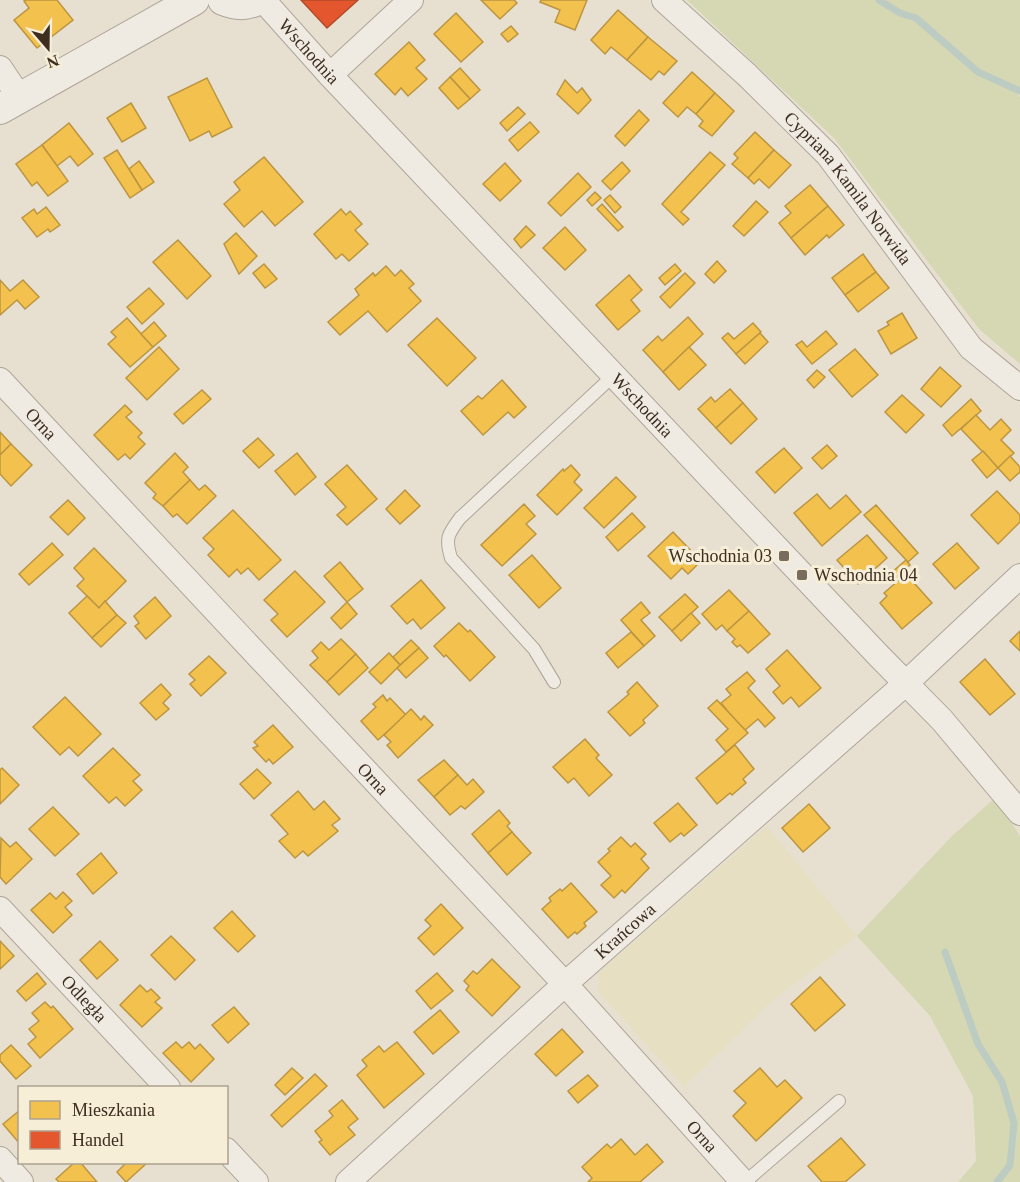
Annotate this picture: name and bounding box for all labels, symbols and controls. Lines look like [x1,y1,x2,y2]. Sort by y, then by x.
street label: Wschodnia [275,15,343,88]
north arrow [18,18,78,78]
text: N [44,52,61,72]
street label: Cypriana Kamila Norwida [780,108,916,268]
street label: Wschodnia [607,369,677,442]
street label: Orna [21,404,61,444]
place label: Wschodnia 03 [669,546,772,566]
marker: Wschodnia 03 [777,549,791,563]
place label: Wschodnia 04 [814,565,917,585]
marker: Wschodnia 04 [795,568,809,582]
street label: Orna [353,759,393,799]
street label: Krańcowa [591,899,660,963]
street label: Odległa [57,971,111,1026]
legend [18,1086,228,1164]
text: Mieszkania [72,1100,155,1120]
street label: Orna [683,1116,721,1156]
text: Handel [72,1130,124,1150]

